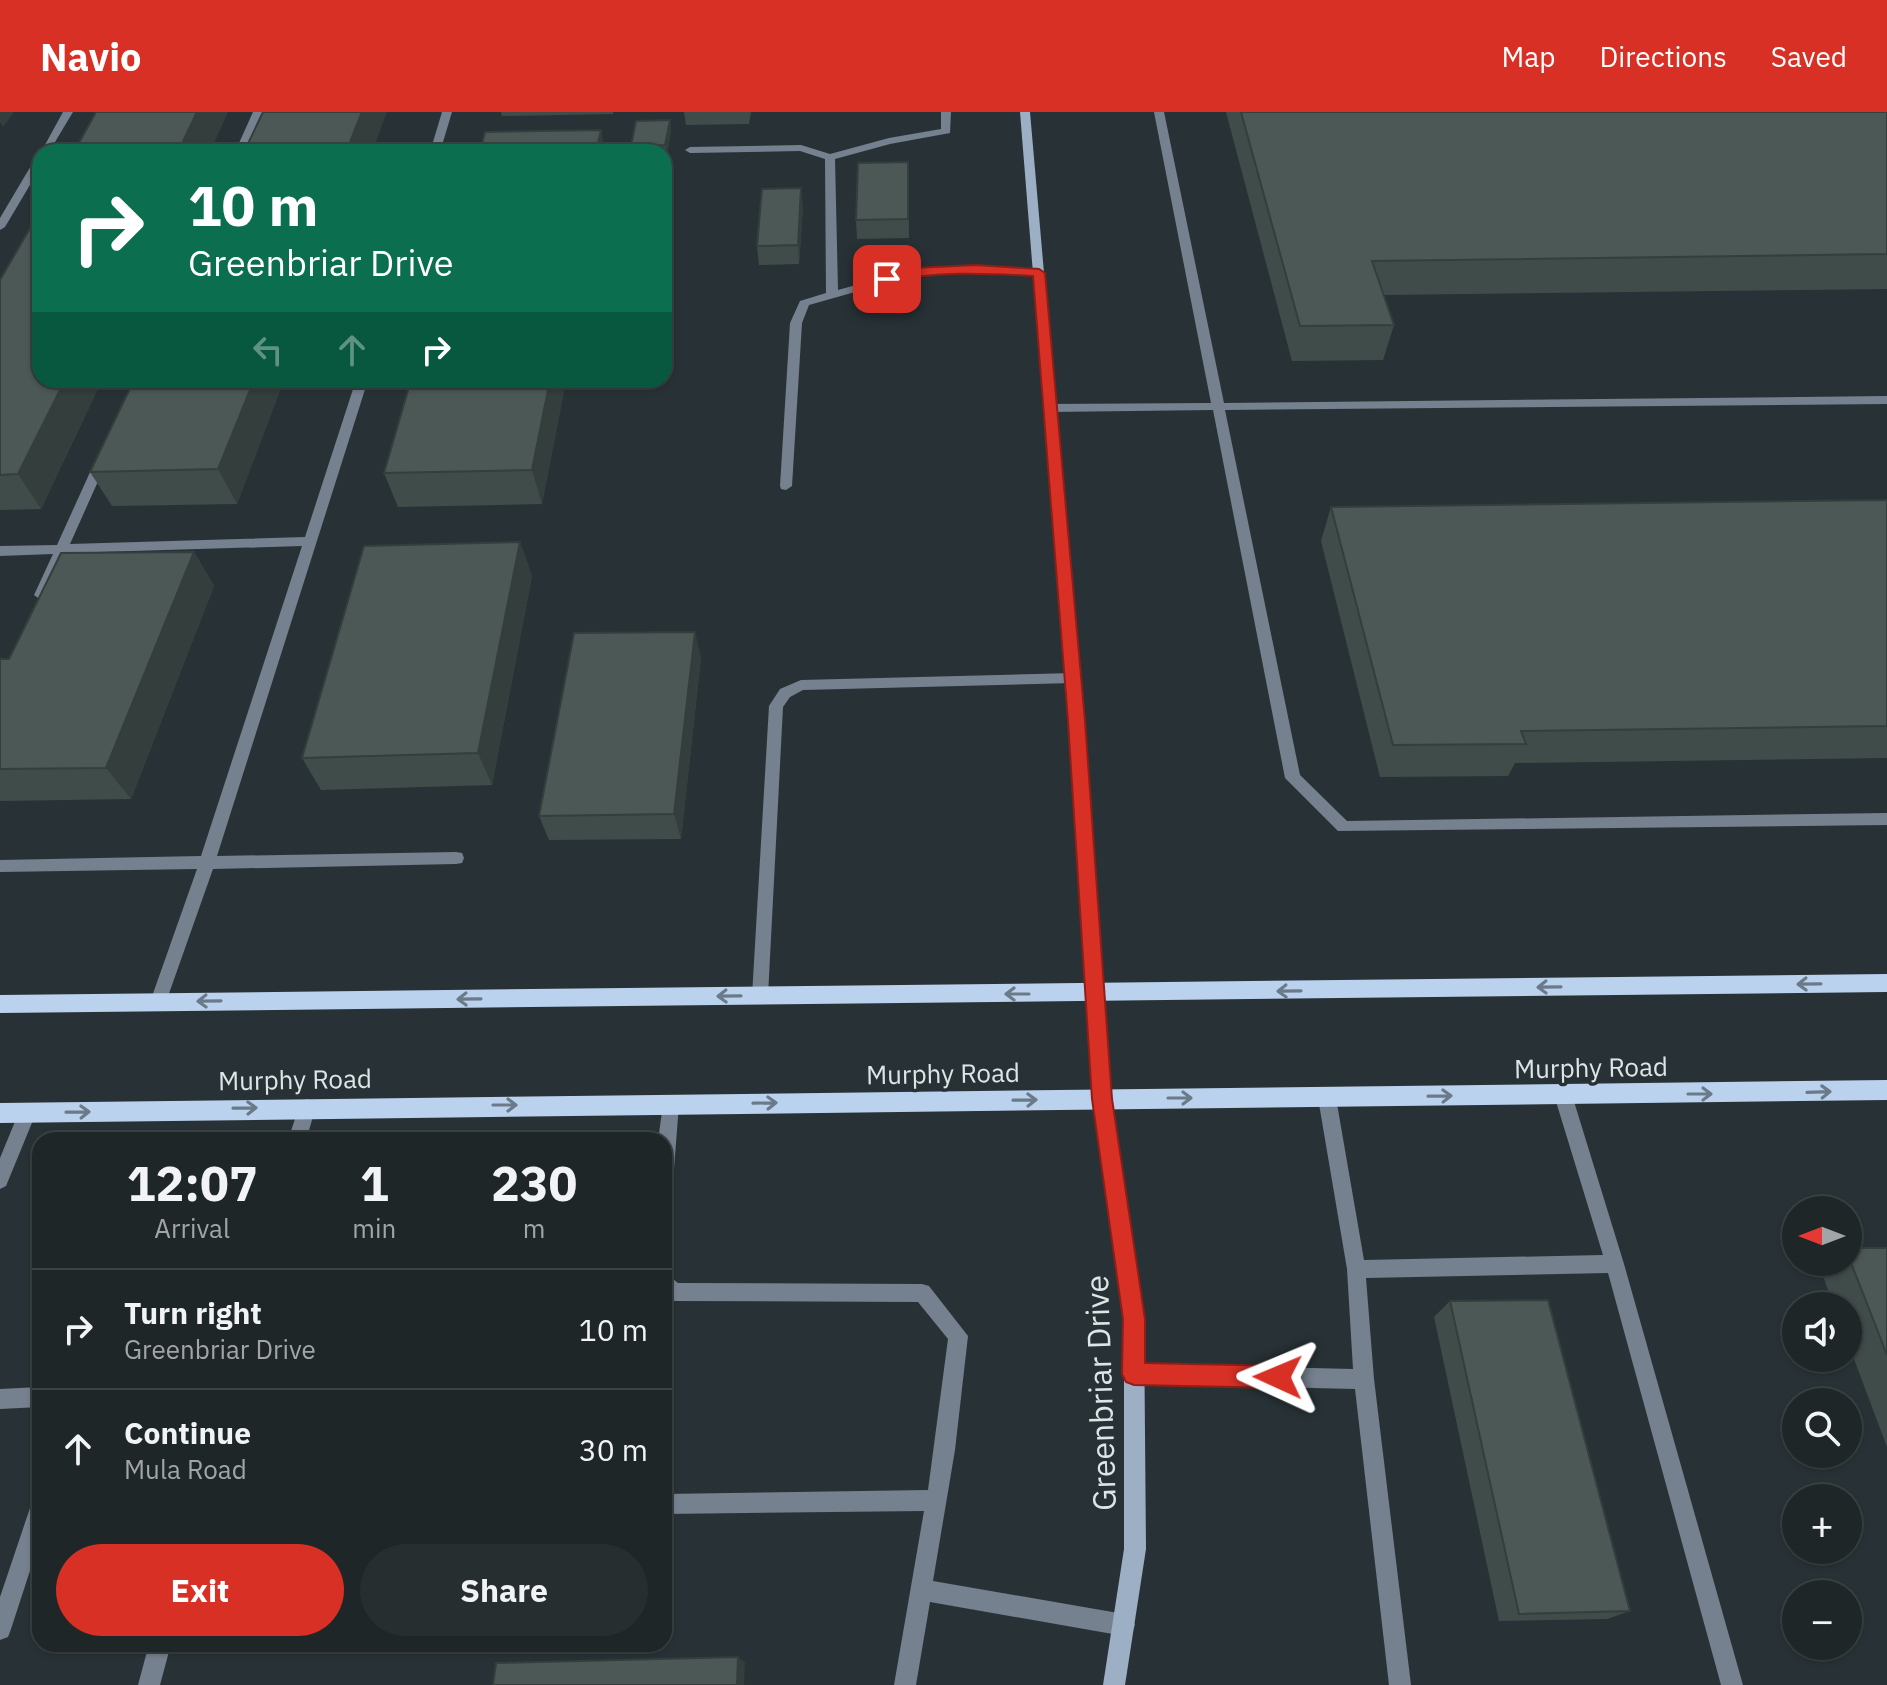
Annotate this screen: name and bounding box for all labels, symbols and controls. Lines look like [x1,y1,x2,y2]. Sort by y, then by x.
text: Navio [40,32,142,81]
text: Map [1501,38,1555,75]
text: Directions [1599,38,1727,75]
text: Saved [1771,38,1847,75]
text: 10 m [188,169,318,241]
icon: right [56,176,160,280]
text: Greenbriar Drive [188,239,454,286]
pin [853,245,921,313]
icon: arrive [865,257,909,301]
icon: left [246,328,290,372]
icon: ahead [330,328,374,372]
icon: right [414,328,458,372]
one-way arrow [1796,976,1823,992]
one-way arrow [1536,980,1563,995]
one-way arrow [1276,983,1303,998]
one-way arrow [1004,986,1031,1002]
one-way arrow [716,988,743,1004]
one-way arrow [456,991,483,1006]
one-way arrow [196,993,223,1009]
street label: Murphy Road [1514,1049,1668,1085]
street label: Murphy Road [866,1055,1020,1091]
street label: Murphy Road [218,1061,372,1097]
one-way arrow [1805,1084,1832,1099]
one-way arrow [1686,1086,1713,1102]
one-way arrow [1426,1089,1453,1104]
one-way arrow [1166,1091,1193,1106]
one-way arrow [1011,1092,1038,1108]
one-way arrow [751,1095,778,1111]
one-way arrow [491,1097,518,1113]
one-way arrow [231,1100,258,1116]
one-way arrow [64,1104,91,1119]
text: 12:07 [127,1152,258,1214]
text: 1 [360,1152,389,1214]
text: 230 [491,1152,577,1214]
north arrow [1782,1196,1862,1276]
map controls [1782,1196,1862,1660]
text: Arrival [154,1211,230,1245]
text: min [352,1211,396,1245]
text: m [523,1211,545,1245]
street label: Greenbriar Drive [1075,1274,1125,1512]
button: sound [1782,1292,1862,1372]
text: Turn right [124,1293,262,1332]
icon: right [56,1307,100,1351]
text: 10 m [579,1310,648,1349]
text: Greenbriar Drive [124,1332,316,1366]
position arrow [1236,1335,1320,1419]
button: search [1782,1388,1862,1468]
text: Continue [124,1413,251,1452]
icon: ahead [56,1427,100,1471]
text: 30 m [579,1430,648,1469]
text: Mula Road [124,1452,247,1486]
button: + [1782,1484,1862,1564]
button: Exit [56,1544,344,1636]
button: Share [360,1544,648,1636]
button: − [1782,1580,1862,1660]

